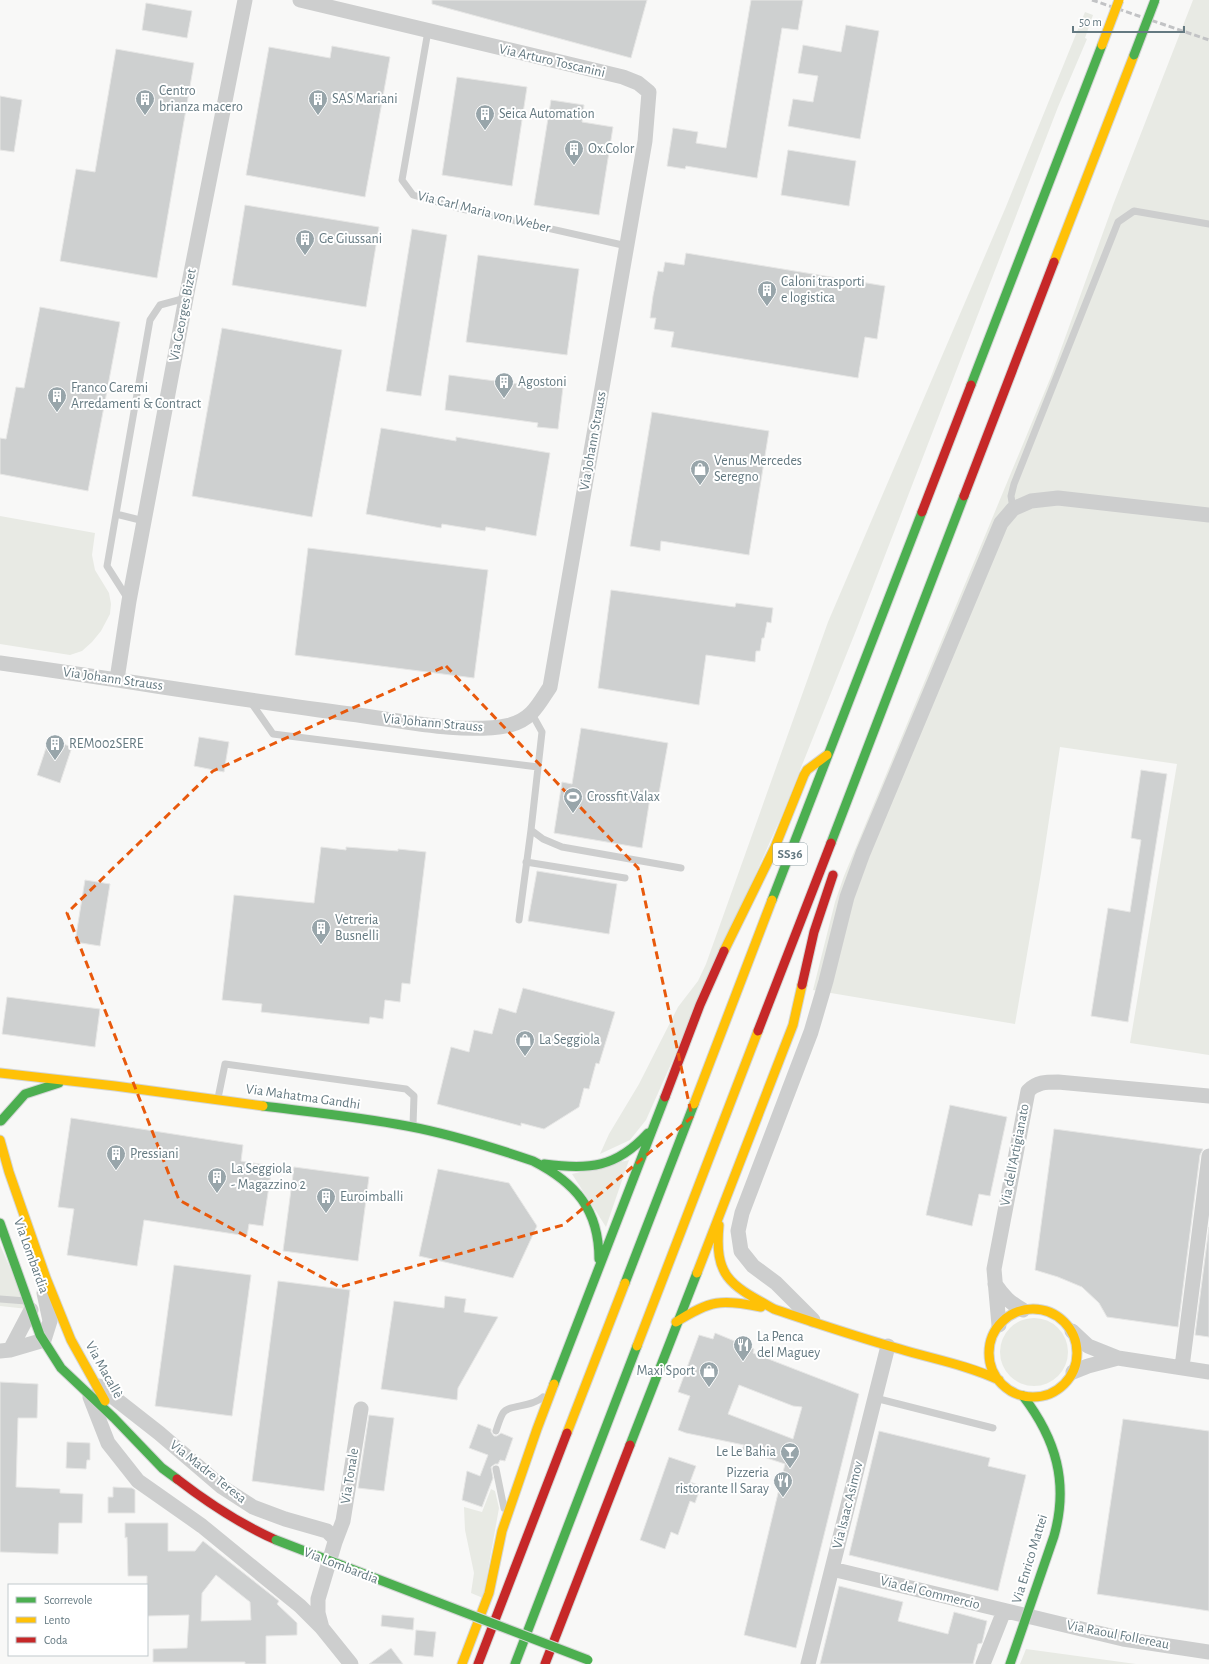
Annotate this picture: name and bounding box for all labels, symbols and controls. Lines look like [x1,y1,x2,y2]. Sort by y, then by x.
scale bar [1073,8,1184,34]
text: 50 m [1079,16,1102,28]
street label: Via Arturo Toscanini [498,42,606,80]
place label: Centro brianza macero [159,84,243,114]
building icon: Centro brianza macero [134,88,156,116]
building icon: SAS Mariani [307,88,329,116]
place label: SAS Mariani [332,92,398,106]
building icon: Seica Automation [474,103,496,131]
place label: Seica Automation [499,107,595,121]
building icon: Ox.Color [563,138,585,166]
place label: Ox.Color [588,142,635,156]
street label: Via Carl Maria von Weber [416,189,552,235]
building icon: Ge Giussani [294,228,316,256]
place label: Ge Giussani [319,232,382,246]
street label: Via Georges Bizet [167,267,199,363]
place label: Caloni trasporti e logistica [781,275,865,305]
building icon: Caloni trasporti e logistica [756,279,778,307]
building icon: Agostoni [493,371,515,399]
place label: Agostoni [518,375,567,389]
place label: Franco Caremi Arredamenti & Contract [71,381,202,411]
building icon: Franco Caremi Arredamenti & Contract [46,385,68,413]
street label: Via Johann Strauss [577,390,609,492]
place label: Venus Mercedes Seregno [714,454,802,484]
shop icon: Venus Mercedes Seregno [689,458,711,486]
street label: Via Johann Strauss [62,665,164,693]
street label: Via Johann Strauss [382,712,484,734]
building icon: REM002SERE [44,733,66,761]
place label: REM002SERE [69,737,144,751]
sports icon: Crossfit Valax [562,786,584,814]
place label: Crossfit Valax [587,790,660,804]
road number: SS36 [773,843,807,865]
place label: Vetreria Busnelli [335,913,379,943]
building icon: Vetreria Busnelli [310,917,332,945]
shop icon: La Seggiola [514,1029,536,1057]
place label: La Seggiola [539,1033,601,1047]
street label: Via Mahatma Gandhi [245,1082,361,1112]
street label: Via dell'Artigianato [998,1103,1032,1207]
building icon: Pressiani [105,1143,127,1171]
place label: Pressiani [130,1147,179,1161]
place label: La Seggiola - Magazzino 2 [231,1162,306,1192]
building icon: La Seggiola - Magazzino 2 [206,1166,228,1194]
building icon: Euroimballi [315,1186,337,1214]
place label: Euroimballi [340,1190,403,1204]
street label: Via Lombardia [11,1217,51,1296]
place label: La Penca del Maguey [757,1330,820,1360]
restaurant icon: La Penca del Maguey [732,1334,754,1362]
street label: Via Macallè [83,1339,125,1401]
shop icon: Maxi Sport [698,1360,720,1388]
place label: Maxi Sport [636,1364,696,1378]
street label: Via Madre Teresa [167,1438,249,1506]
bar icon: Le Le Bahia [779,1441,801,1469]
place label: Le Le Bahia [716,1445,777,1459]
street label: Via Tonale [339,1447,361,1505]
street label: Via Isaac Asimov [830,1460,866,1550]
place label: Pizzeria ristorante Il Saray [675,1466,770,1496]
restaurant icon: Pizzeria ristorante Il Saray [772,1470,794,1498]
street label: Via Enrico Mattei [1010,1513,1050,1605]
street label: Via Lombardia [302,1545,381,1587]
street label: Via del Commercio [879,1574,981,1612]
legend [8,1584,148,1656]
text: Scorrevole [44,1594,92,1606]
text: Lento [44,1614,70,1626]
street label: Via Raoul Follereau [1066,1618,1170,1652]
text: Coda [44,1634,68,1646]

